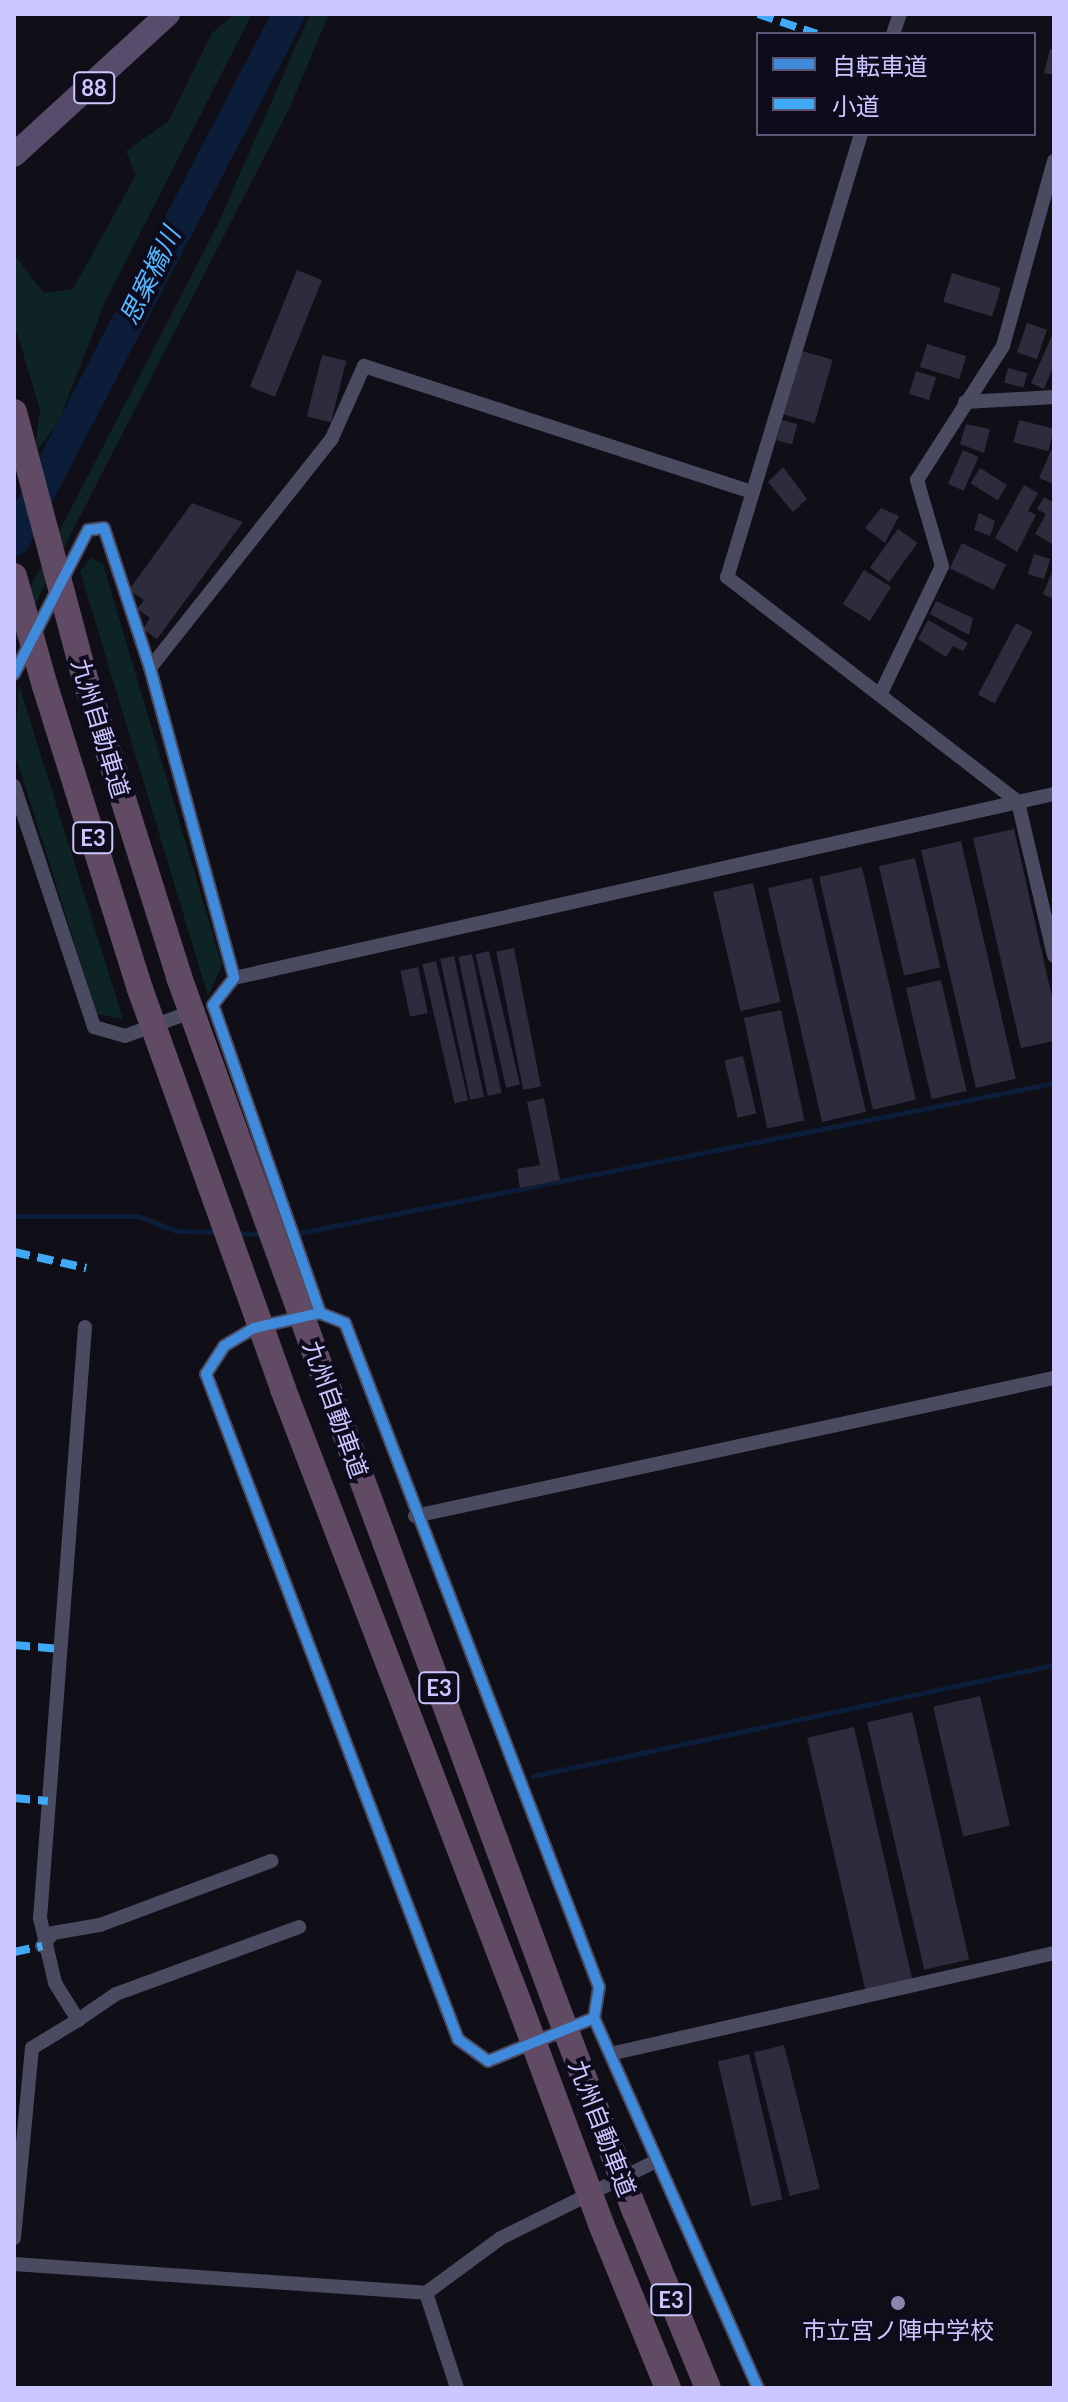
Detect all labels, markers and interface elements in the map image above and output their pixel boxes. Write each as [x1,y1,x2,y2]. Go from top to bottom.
legend [756,32,1036,136]
text: 自転車道 [832,51,928,80]
road number: 88 [72,70,116,106]
text: 小道 [832,91,880,120]
water label: 思案橋川 [113,222,187,330]
street label: 九州自動車道 [66,655,136,801]
road number: E3 [71,820,115,856]
street label: 九州自動車道 [298,1336,374,1482]
road number: E3 [417,1670,461,1706]
street label: 九州自動車道 [564,2056,642,2200]
road number: E3 [649,2282,693,2318]
marker: 市立宮ノ陣中学校 [889,2294,907,2312]
place label: 市立宮ノ陣中学校 [802,2316,994,2344]

